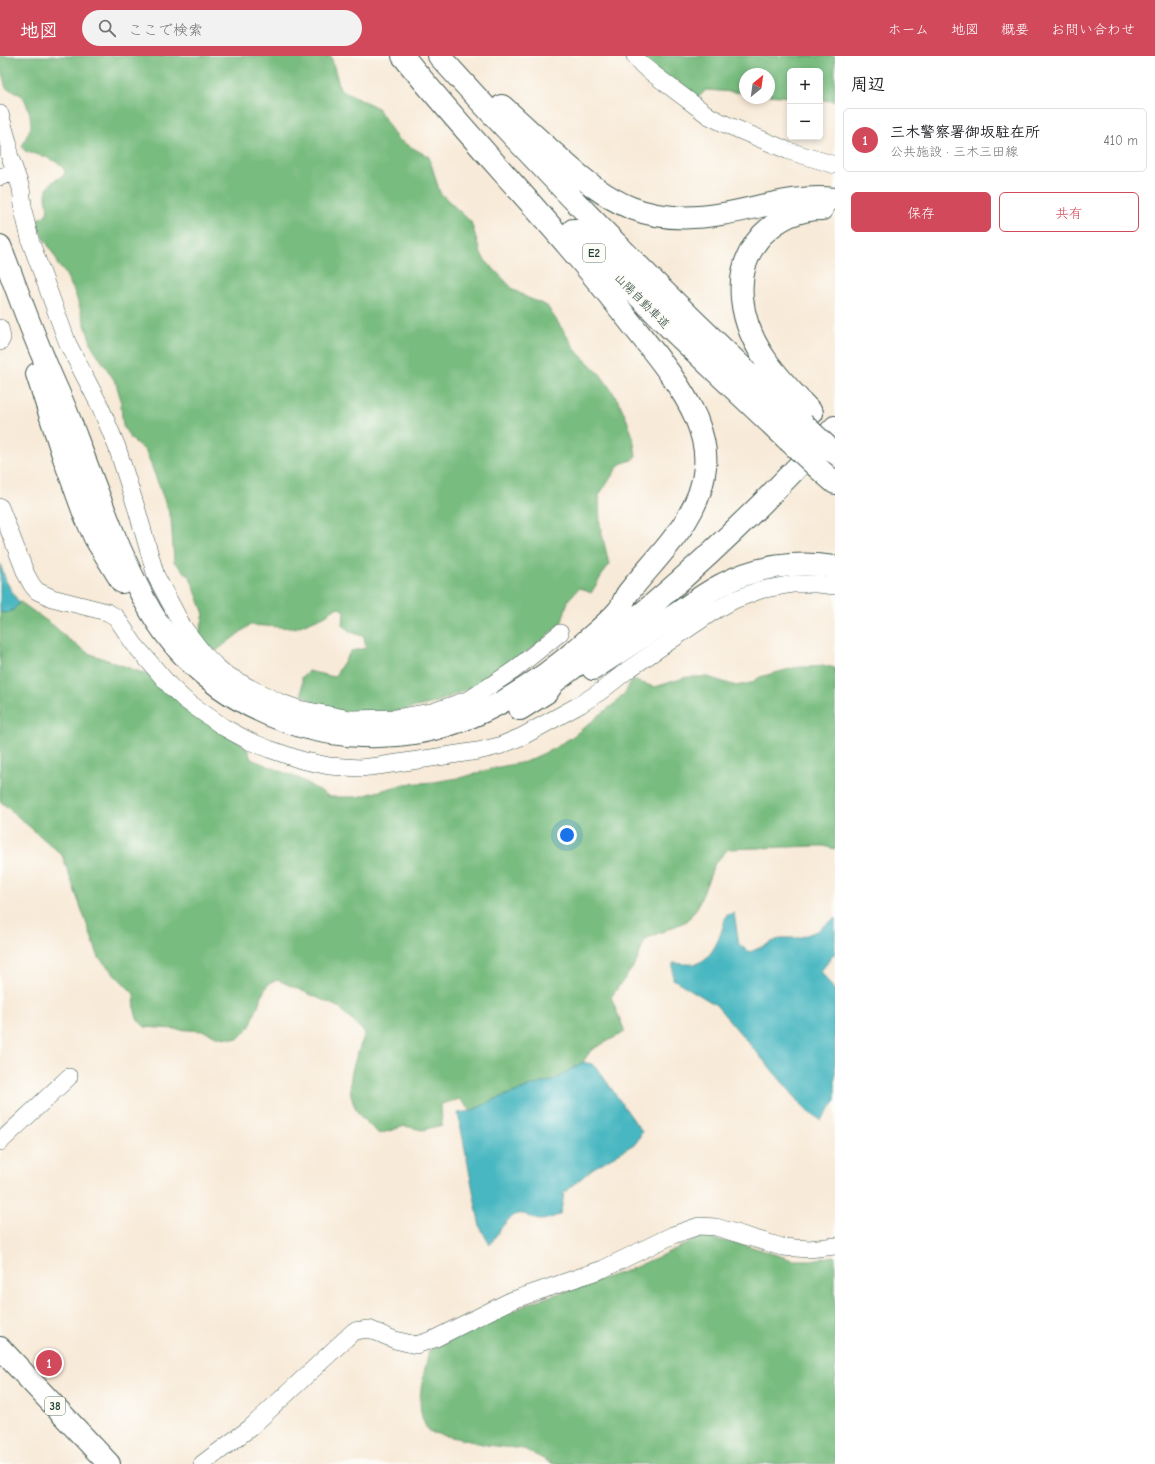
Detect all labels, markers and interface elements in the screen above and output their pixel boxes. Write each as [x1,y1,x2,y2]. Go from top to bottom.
search box [82,10,362,46]
icon: search [96,17,118,39]
text: 地図 [20,20,58,42]
text: ここで検索 [128,21,203,39]
text: ホーム [888,21,929,38]
text: 地図 [951,21,979,38]
text: 概要 [1001,21,1029,38]
text: お問い合わせ [1051,21,1135,38]
north arrow [739,68,775,104]
map controls [787,68,823,140]
button: + [787,68,823,104]
text: 周辺 [851,75,885,94]
button: − [787,104,823,140]
text: 三木警察署御坂駐在所 [890,123,1040,141]
text: 1 [862,133,868,148]
text: 410 m [1104,133,1138,148]
text: 公共施設 · 三木三田線 [890,144,1018,159]
button: 保存 [851,192,991,232]
button: 共有 [999,192,1139,232]
road number: E2 [583,244,605,262]
street label: 山陽自動車道 [612,271,672,331]
your location [557,825,577,845]
pin: 1 [36,1348,62,1378]
road number: 38 [45,1397,65,1415]

